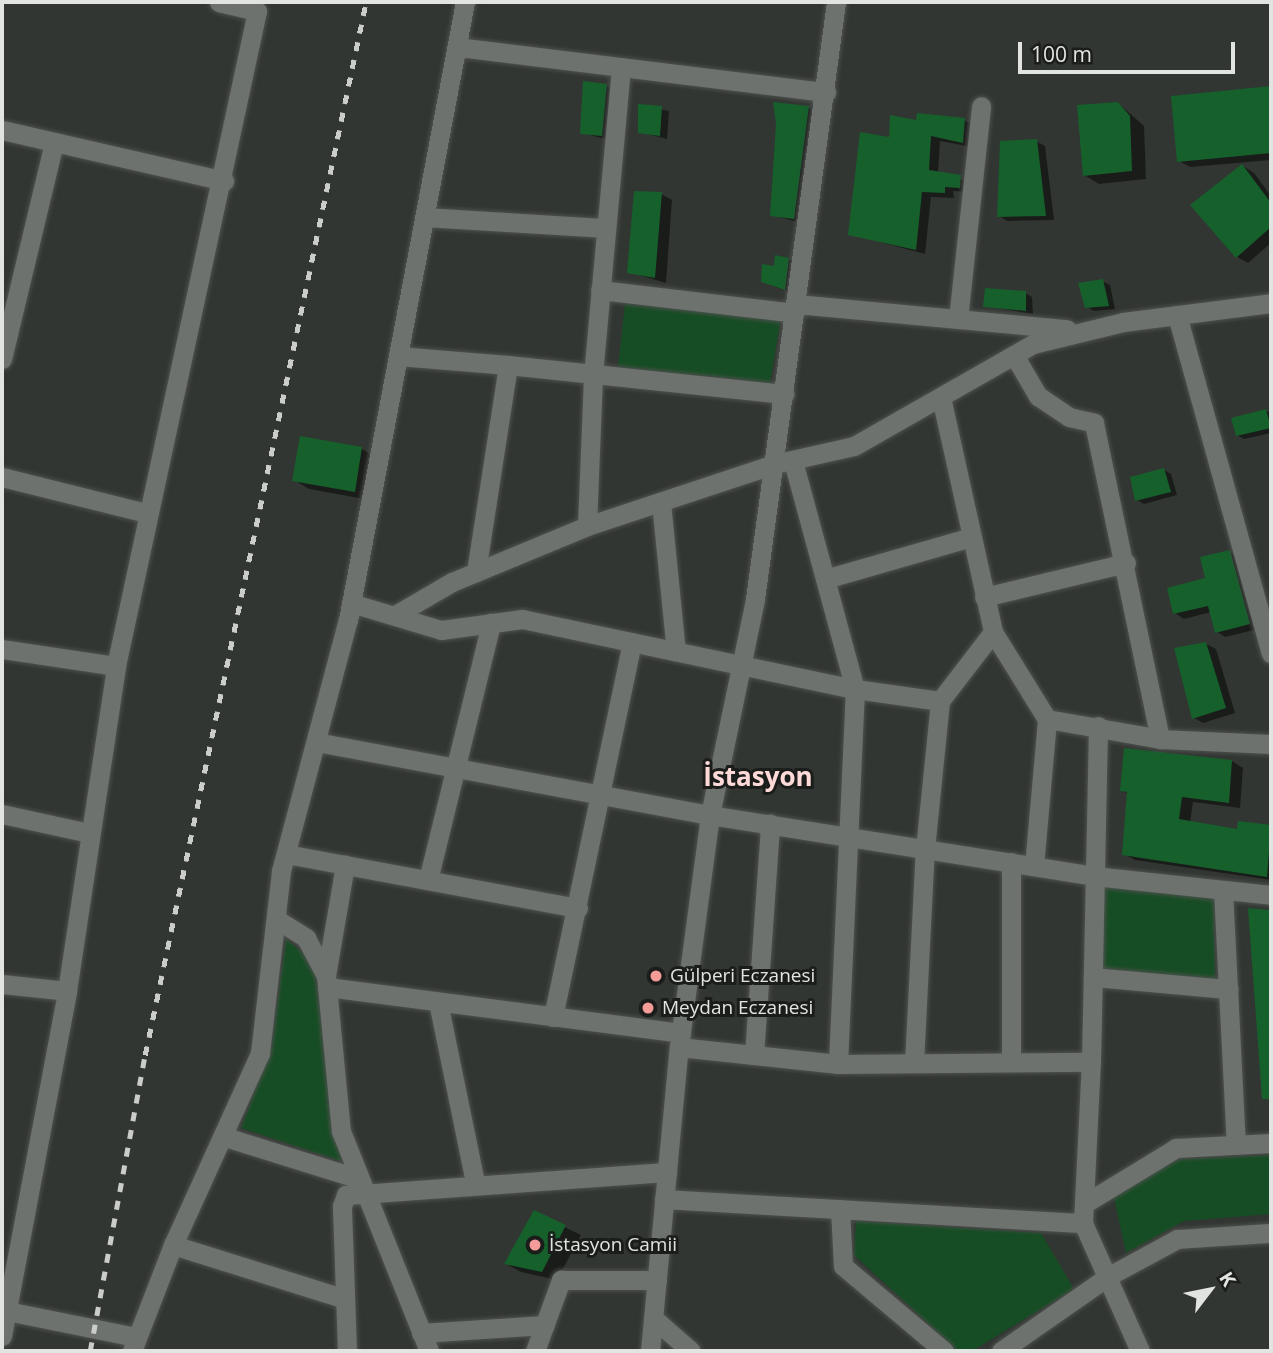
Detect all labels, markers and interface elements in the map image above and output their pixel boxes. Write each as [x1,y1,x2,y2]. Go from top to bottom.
scale bar [1021,28,1238,72]
text: 100 m [1031,40,1092,68]
district label: İstasyon [703,761,813,793]
place label: Gülperi Eczanesi [670,965,815,987]
marker: Gülperi Eczanesi [648,968,664,984]
place label: Meydan Eczanesi [662,997,813,1019]
marker: Meydan Eczanesi [640,1000,656,1016]
place label: İstasyon Camii [549,1234,677,1256]
marker: İstasyon Camii [527,1237,543,1253]
north arrow [1175,1255,1245,1325]
text: K [1213,1267,1242,1291]

